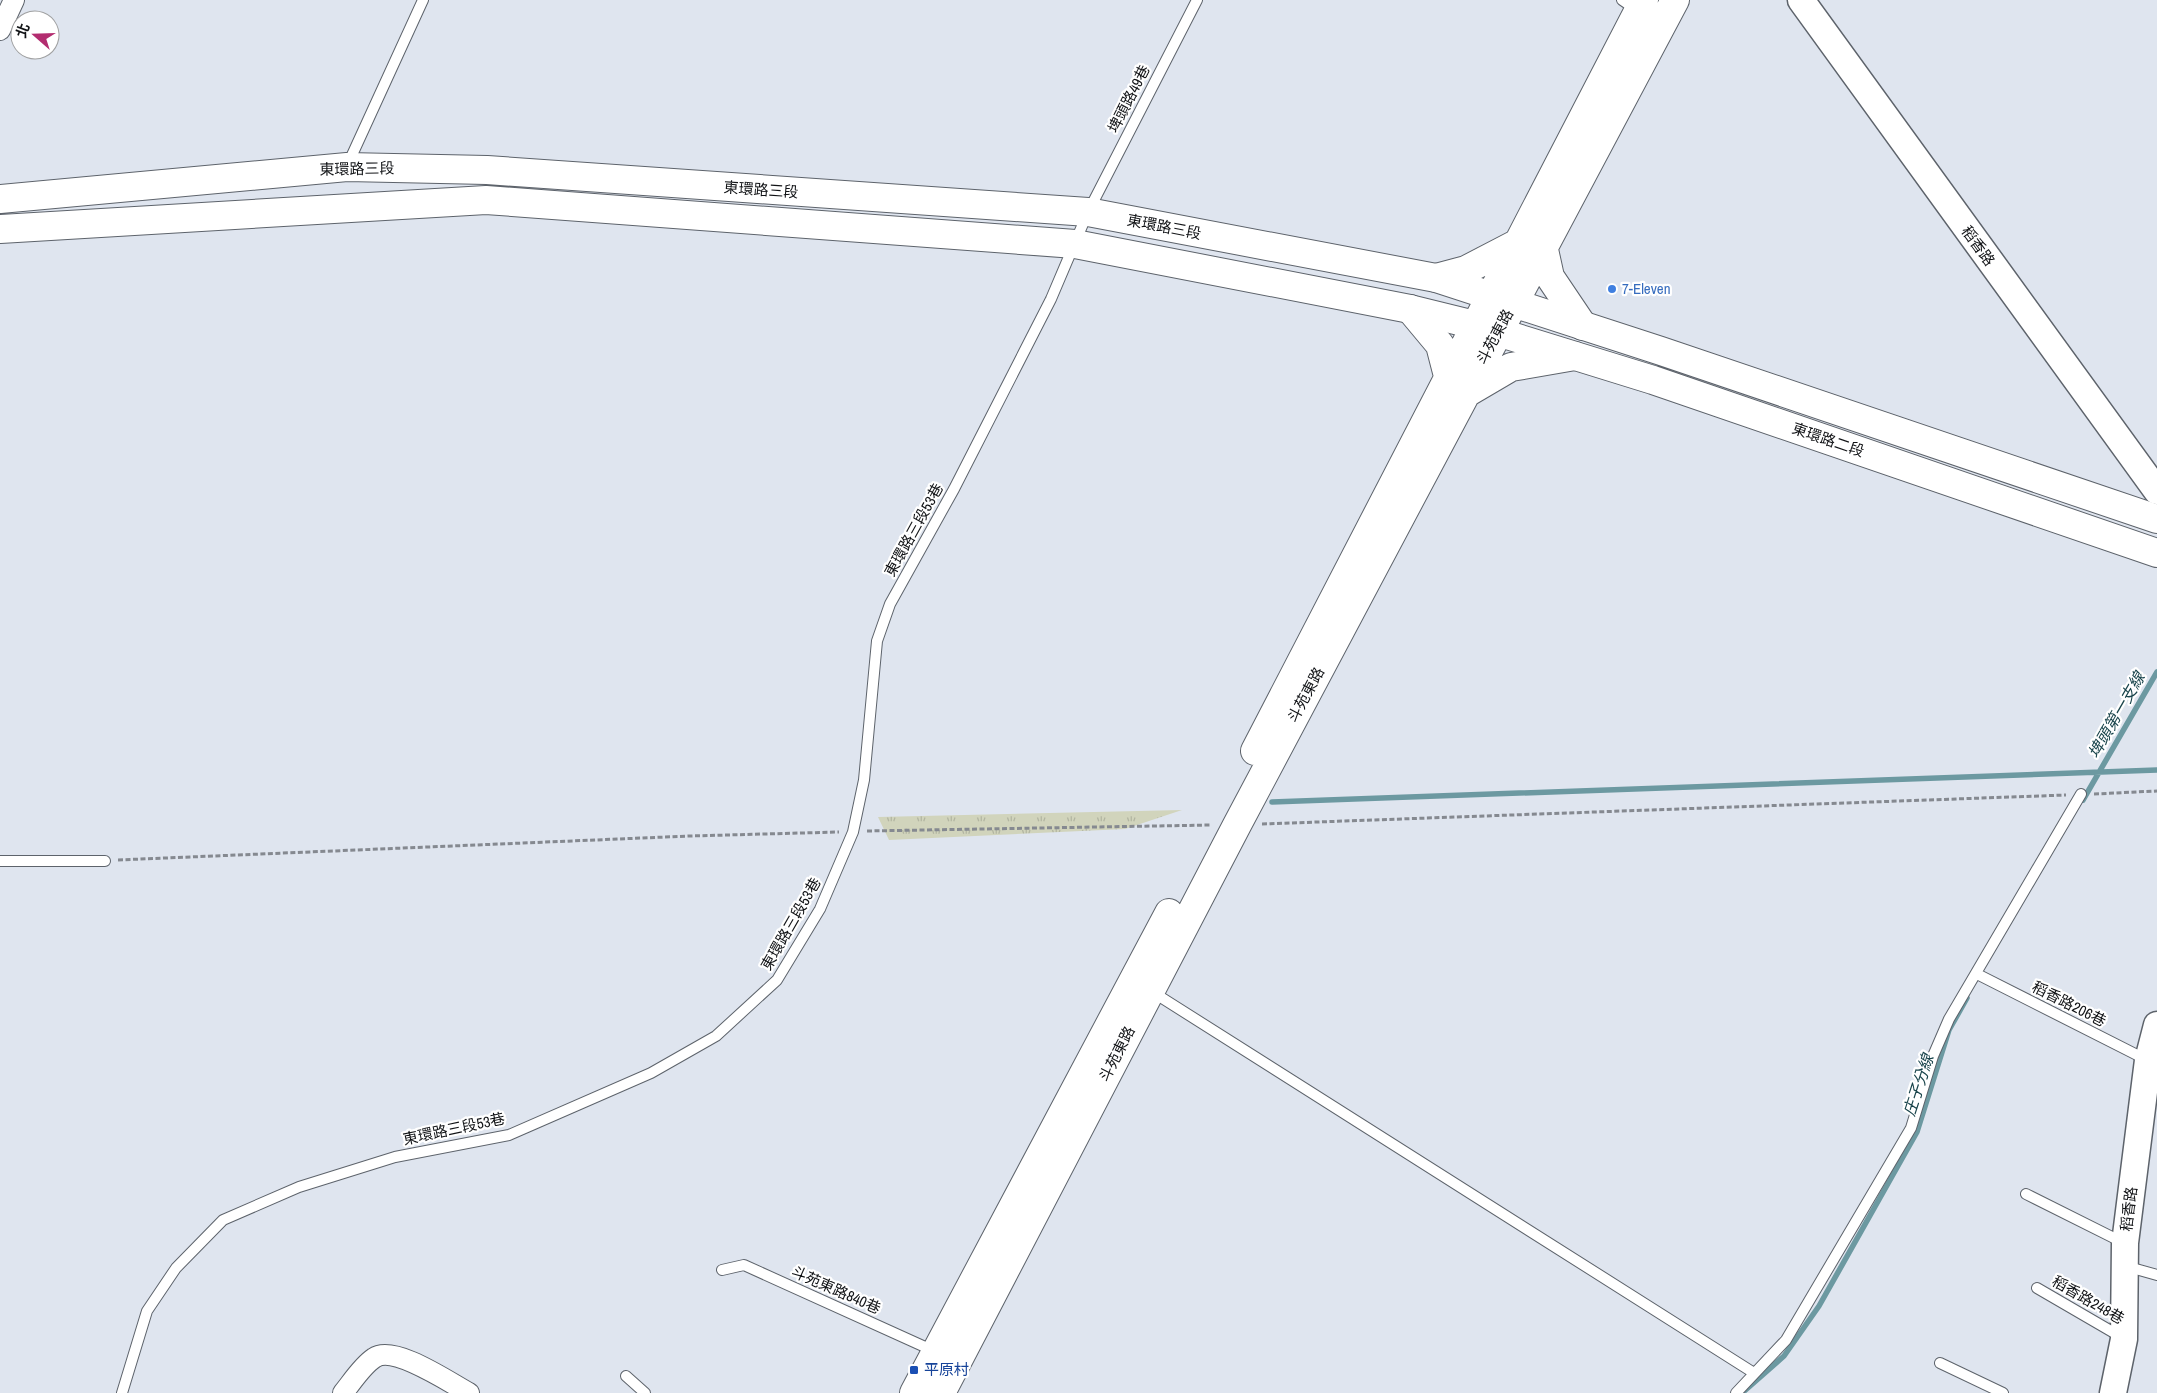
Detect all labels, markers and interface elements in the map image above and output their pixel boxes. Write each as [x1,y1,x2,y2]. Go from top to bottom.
north arrow [10,10,60,60]
text: 北 [12,21,34,40]
street label: 埤頭路49巷 [1102,61,1155,136]
street label: 東環路三段 [319,157,395,180]
street label: 東環路三段 [723,176,799,203]
street label: 東環路三段 [1125,209,1203,244]
street label: 稻香路 [1957,221,2000,270]
place label: 7-Eleven [1622,278,1671,299]
marker: 7-Eleven [1606,283,1618,295]
street label: 斗苑東路 [1471,305,1518,368]
street label: 東環路二段 [1789,417,1867,462]
street label: 東環路三段53巷 [879,479,948,580]
street label: 斗苑東路 [1282,663,1329,726]
water label: 埤頭第一支線 [2082,666,2151,762]
street label: 東環路三段53巷 [756,874,826,974]
street label: 稻香路206巷 [2029,976,2110,1031]
street label: 斗苑東路 [1094,1022,1140,1085]
water label: 庄子分線 [1898,1049,1939,1119]
street label: 東環路三段53巷 [401,1107,507,1150]
street label: 稻香路 [2115,1185,2142,1233]
street label: 斗苑東路840巷 [788,1261,884,1319]
street label: 稻香路248巷 [2048,1270,2128,1329]
place label: 平原村 [924,1359,969,1380]
marker: 平原村 [908,1364,920,1376]

